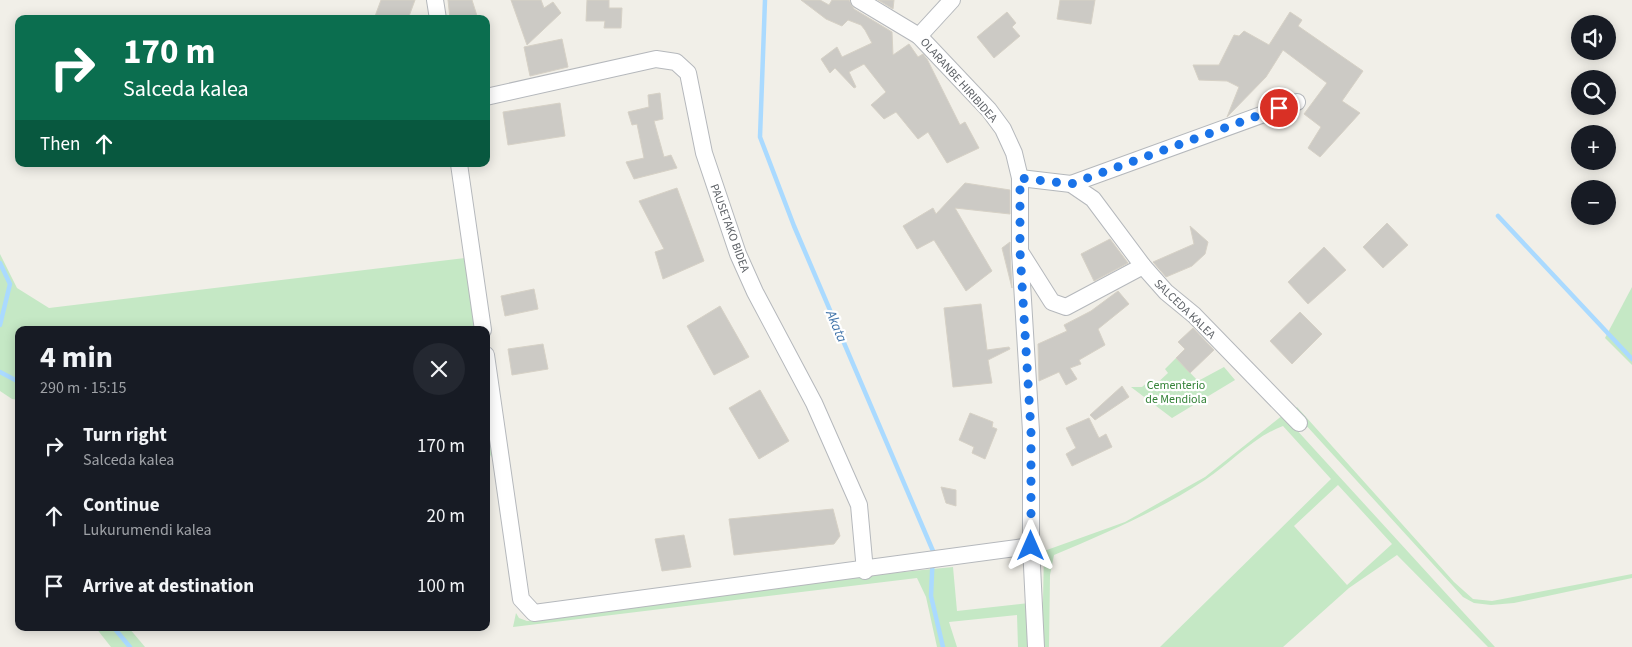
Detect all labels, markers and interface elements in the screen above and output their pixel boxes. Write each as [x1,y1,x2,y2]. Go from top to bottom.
map controls [1571,15,1616,225]
button: sound [1571,15,1616,60]
text: 170 m [123,27,215,77]
street label: OLARANBE HIRIBIDEA [916,34,1002,127]
icon: right [40,35,105,100]
button: search [1571,70,1616,115]
text: Salceda kalea [123,73,249,105]
pin [1258,87,1300,129]
icon: arrive [1265,94,1293,122]
button: + [1571,125,1616,170]
icon: ahead [90,130,118,158]
text: Then [40,131,80,158]
button: − [1571,180,1616,225]
street label: PAUSETAKO BIDEA [706,182,754,275]
street label: SALCEDA KALEA [1150,276,1220,344]
water label: Akata [820,306,852,346]
text: 4 min [40,336,113,379]
button: close [413,343,465,395]
text: 290 m · 15:15 [40,377,127,399]
park label: Cementerio de Mendiola [1145,377,1207,408]
text: Turn right [83,422,167,449]
icon: right [40,432,68,460]
text: 170 m [417,433,465,460]
text: Salceda kalea [83,449,174,471]
text: Continue [83,492,160,519]
icon: ahead [40,502,68,530]
text: 20 m [427,503,465,530]
text: Lukurumendi kalea [83,519,212,541]
position arrow [1004,519,1056,571]
icon: arrive [40,572,68,600]
text: Arrive at destination [83,573,254,600]
text: 100 m [417,573,465,600]

